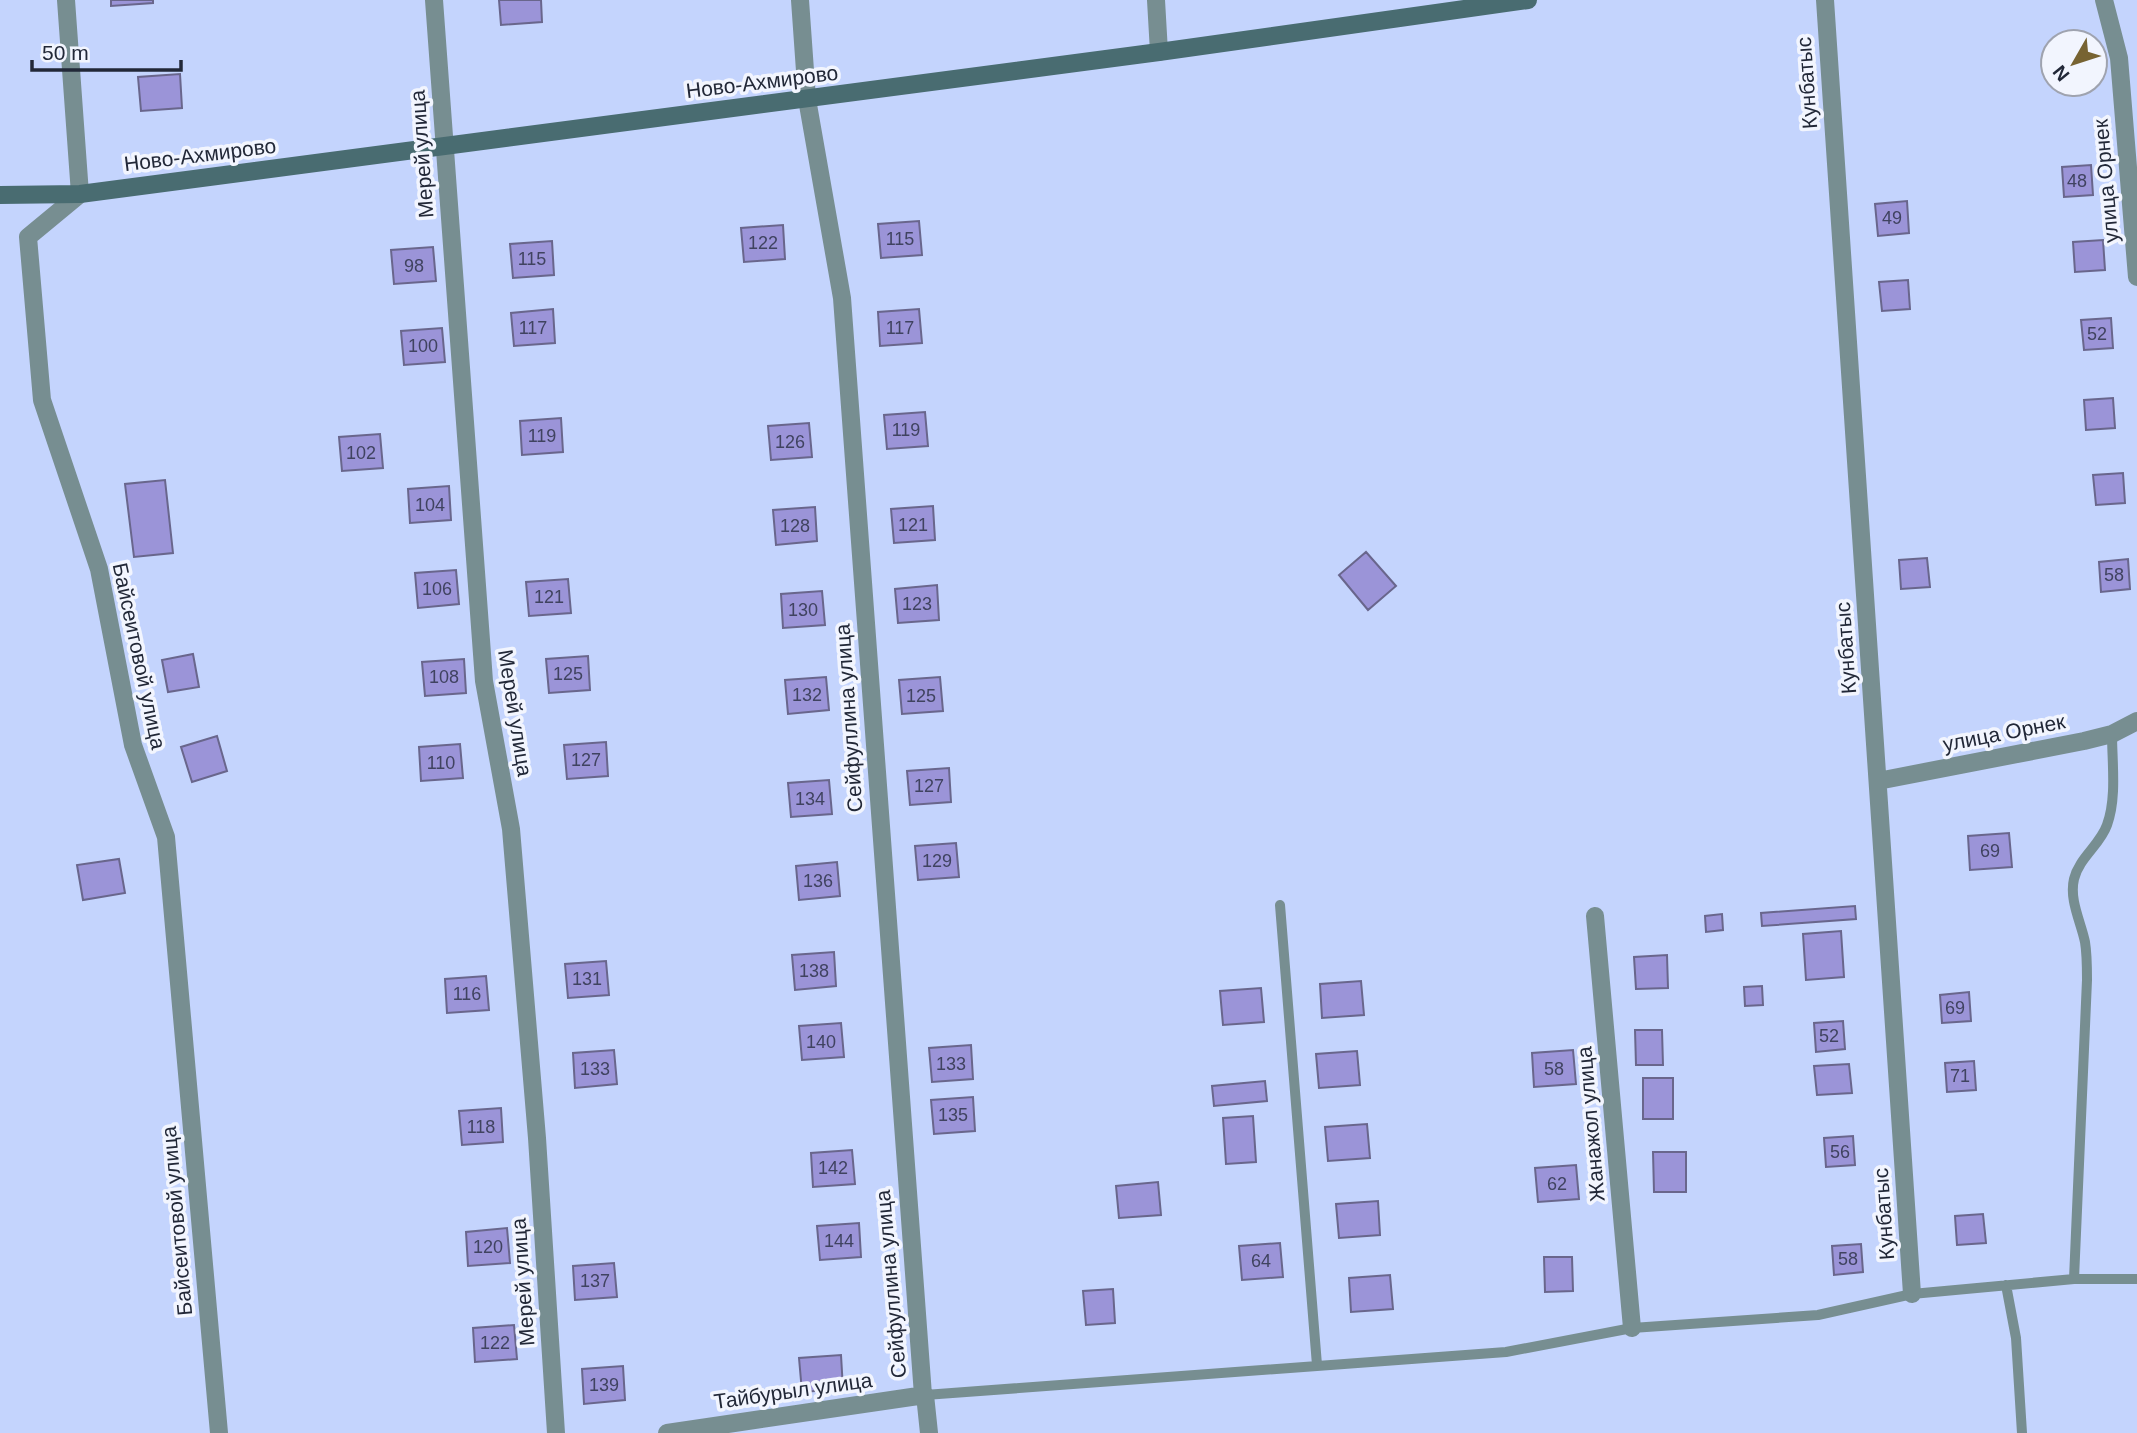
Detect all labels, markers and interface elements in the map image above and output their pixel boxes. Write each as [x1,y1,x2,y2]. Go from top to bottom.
scale bar [32,28,180,72]
north arrow [2039,28,2109,98]
street label: Кунбатыс [1792,36,1821,130]
text: 50 m [42,41,89,64]
street label: Ново-Ахмирово [685,61,839,102]
text: N [2049,61,2074,85]
street label: Мерей улица [406,89,437,219]
street label: улица Орнек [2089,117,2122,244]
street label: Ново-Ахмирово [123,134,277,175]
house number: 48 [2067,171,2087,191]
house number: 49 [1882,208,1902,228]
house number: 115 [886,229,914,249]
house number: 122 [748,233,778,253]
house number: 115 [518,249,546,269]
house number: 98 [404,256,424,276]
house number: 117 [519,318,547,338]
house number: 117 [886,318,914,338]
house number: 52 [2087,324,2107,344]
house number: 100 [408,336,438,356]
house number: 119 [892,420,920,440]
house number: 119 [528,426,556,446]
house number: 126 [775,432,805,452]
house number: 102 [346,443,376,463]
house number: 104 [415,495,445,515]
house number: 121 [898,515,928,535]
house number: 128 [780,516,810,536]
street label: Байсеитовой улица [108,561,171,752]
house number: 58 [2104,565,2124,585]
house number: 106 [422,579,452,599]
house number: 121 [534,587,564,607]
house number: 123 [902,594,932,614]
house number: 130 [788,600,818,620]
street label: Кунбатыс [1831,601,1860,695]
street label: Сейфуллина улица [830,623,867,813]
street label: Мерей улица [494,648,537,778]
house number: 125 [553,664,583,684]
house number: 108 [429,667,459,687]
house number: 132 [792,685,822,705]
house number: 125 [906,686,936,706]
street label: улица Орнек [1941,709,2068,756]
house number: 127 [571,750,601,770]
house number: 110 [427,753,455,773]
house number: 127 [914,776,944,796]
house number: 134 [795,789,825,809]
house number: 69 [1980,841,2000,861]
house number: 129 [922,851,952,871]
house number: 136 [803,871,833,891]
house number: 138 [799,961,829,981]
house number: 131 [572,969,602,989]
house number: 116 [453,984,481,1004]
house number: 69 [1945,998,1965,1018]
house number: 52 [1819,1026,1839,1046]
house number: 140 [806,1032,836,1052]
street label: Жанажол улица [1572,1045,1609,1203]
house number: 133 [936,1054,966,1074]
house number: 133 [580,1059,610,1079]
house number: 58 [1544,1059,1564,1079]
house number: 71 [1950,1066,1970,1086]
house number: 135 [938,1105,968,1125]
house number: 118 [467,1117,495,1137]
street label: Байсеитовой улица [157,1125,196,1317]
house number: 56 [1830,1142,1850,1162]
house number: 142 [818,1158,848,1178]
street label: Кунбатыс [1869,1167,1898,1261]
house number: 62 [1547,1174,1567,1194]
street label: Сейфуллина улица [871,1189,910,1379]
street label: Мерей улица [507,1217,538,1347]
house number: 144 [824,1231,854,1251]
house number: 120 [473,1237,503,1257]
house number: 58 [1838,1249,1858,1269]
house number: 64 [1251,1251,1271,1271]
house number: 137 [580,1271,610,1291]
house number: 122 [480,1333,510,1353]
street label: Тайбурыл улица [712,1368,874,1413]
house number: 139 [589,1375,619,1395]

